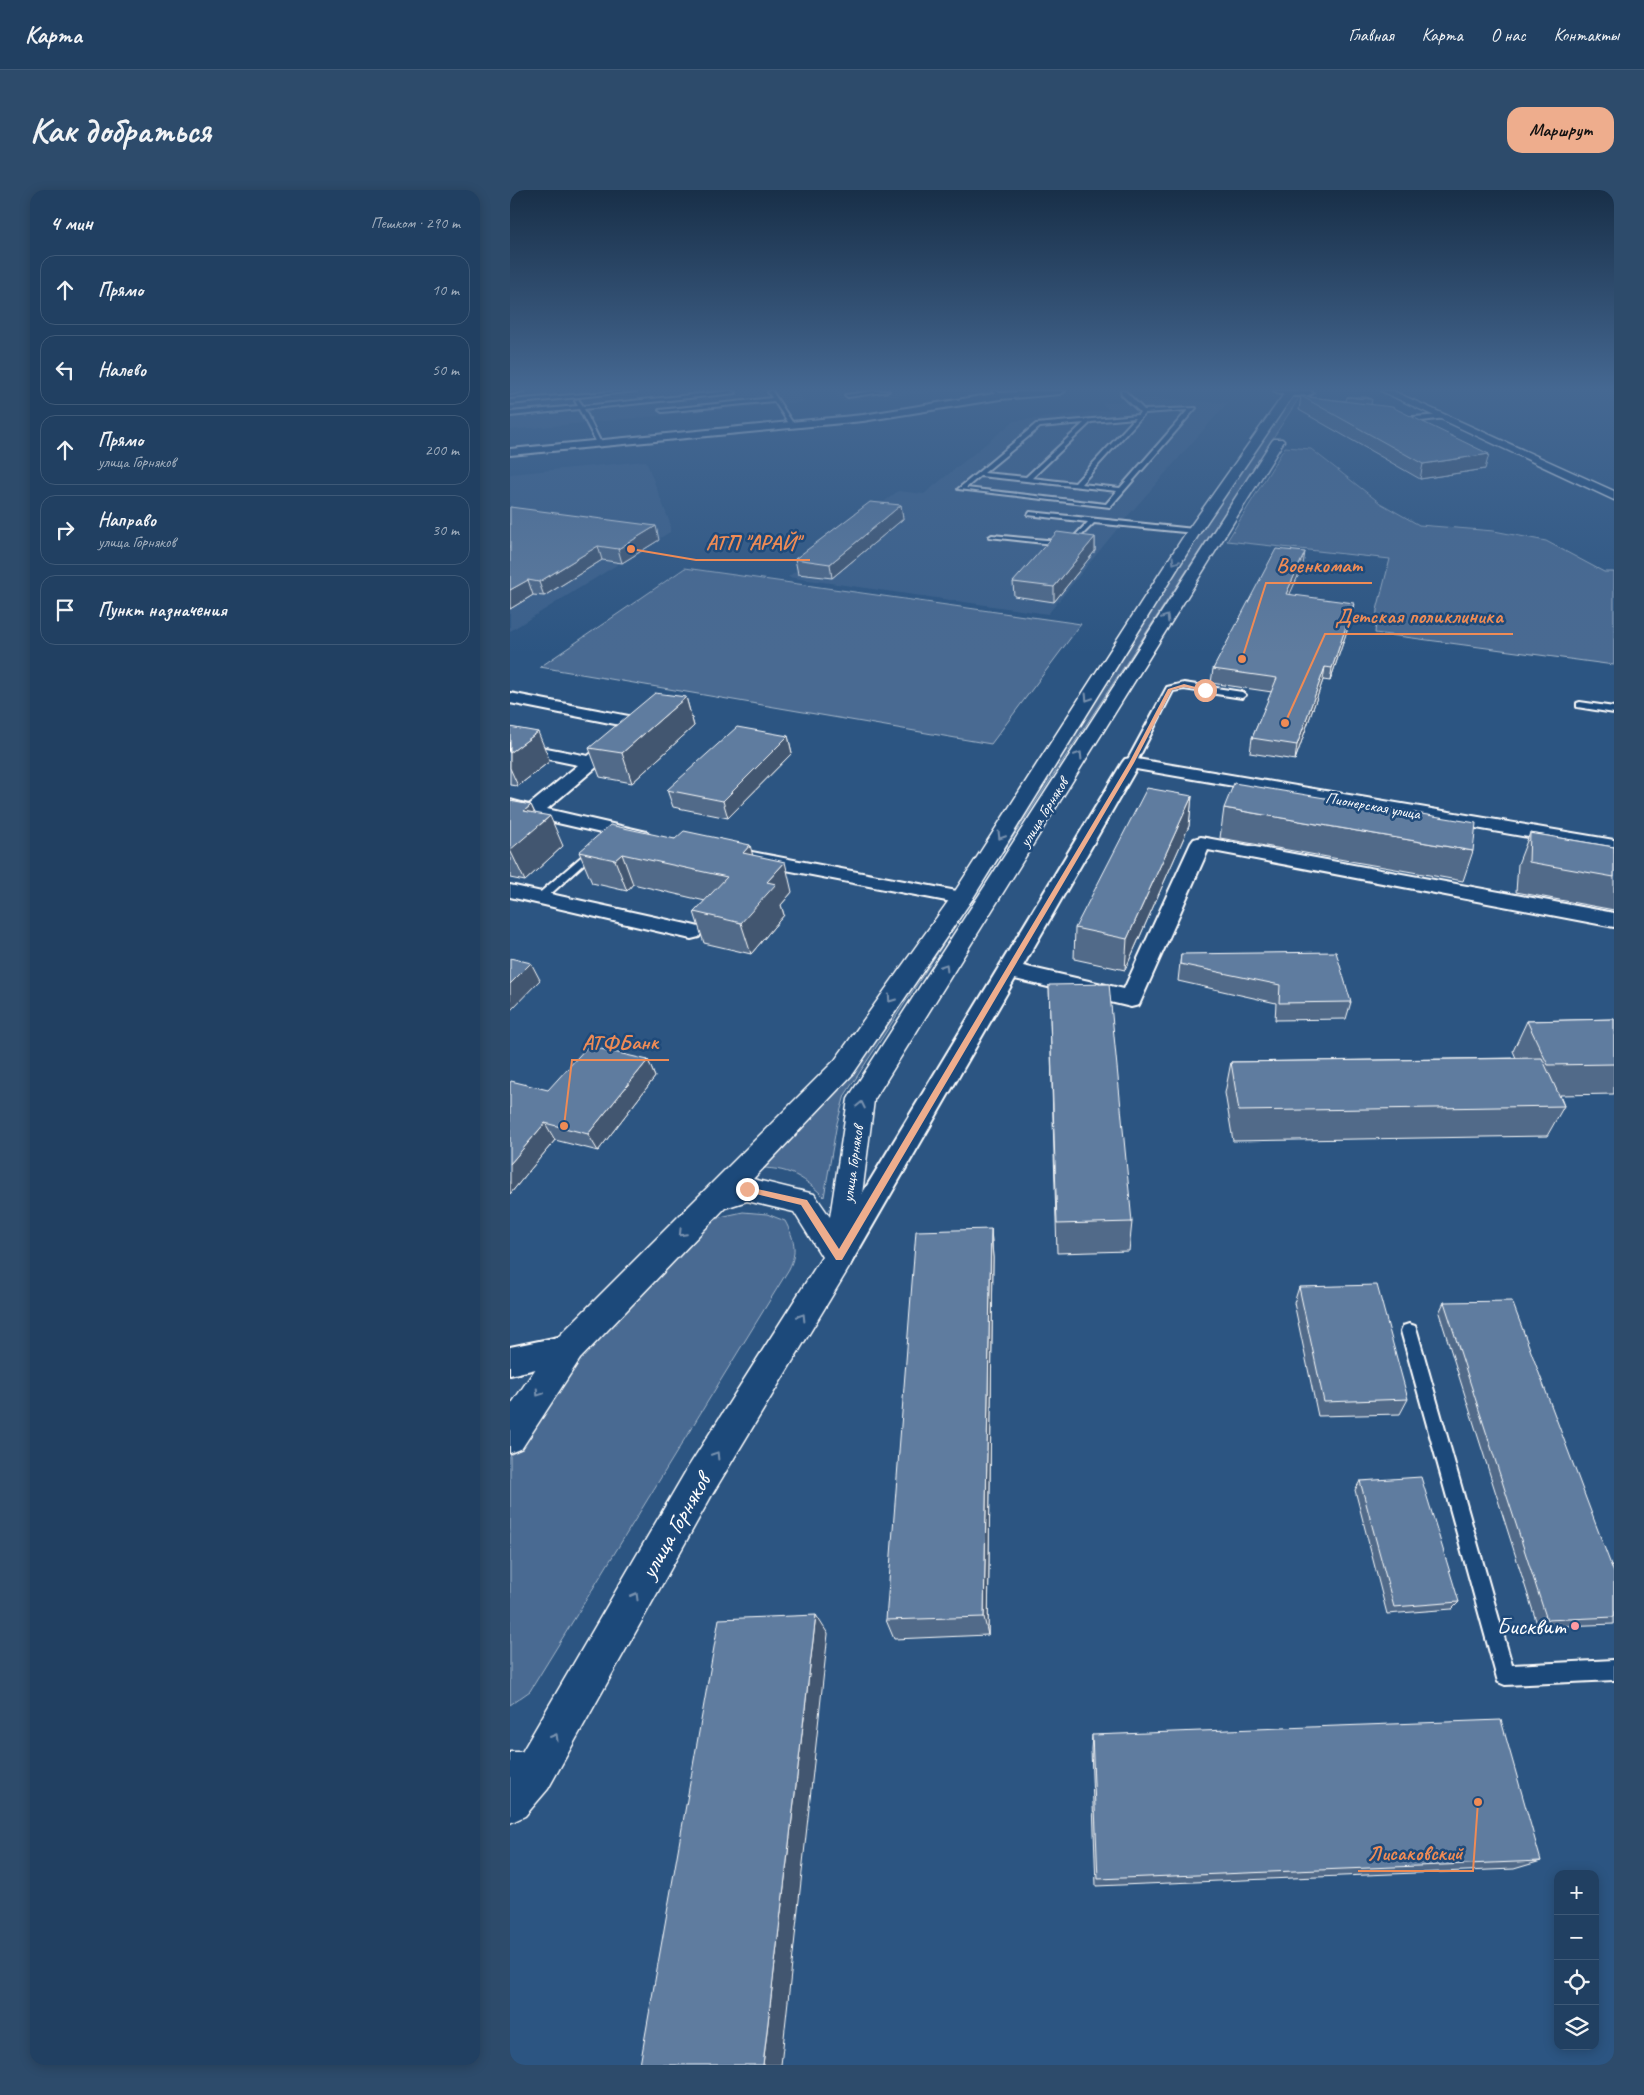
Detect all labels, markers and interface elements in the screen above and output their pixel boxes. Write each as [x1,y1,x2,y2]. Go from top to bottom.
text: Карта [25,20,82,50]
text: Главная [1349,24,1394,46]
text: Карта [1422,24,1463,46]
text: О нас [1491,24,1526,46]
text: Контакты [1554,24,1619,46]
button: Маршрут [1507,107,1614,153]
text: Как добраться [30,108,211,153]
text: 4 мин [50,210,93,236]
text: Пешком · 290 m [371,213,460,233]
icon: ahead [51,276,79,304]
text: Прямо [98,278,143,302]
text: 10 m [432,280,459,300]
icon: left [51,356,79,384]
text: Налево [98,358,146,382]
text: 50 m [432,360,459,380]
text: Прямо [98,428,143,452]
icon: ahead [51,436,79,464]
text: 200 m [425,440,459,460]
text: улица Горняков [98,452,175,472]
text: Направо [98,508,156,532]
icon: right [51,516,79,544]
text: 30 m [432,520,459,540]
callout: АТП "АРАЙ" [696,524,810,560]
text: АТП "АРАЙ" [706,529,805,555]
text: улица Горняков [98,532,175,552]
callout: Военкомат [1266,547,1372,583]
text: Военкомат [1276,552,1363,578]
one-way arrow [1172,555,1181,565]
icon: arrive [51,596,79,624]
text: Пункт назначения [98,598,227,622]
callout: Детская поликлиника [1325,598,1513,634]
text: Детская поликлиника [1335,603,1505,629]
one-way arrow [1159,614,1169,623]
route start [1194,679,1217,702]
one-way arrow [1085,693,1095,702]
one-way arrow [1072,752,1082,761]
street label: улица Горняков [1014,772,1074,851]
street label: Пионерская улица [1324,788,1423,824]
one-way arrow [998,831,1008,840]
one-way arrow [939,963,948,972]
one-way arrow [888,994,897,1003]
callout: АТФБанк [572,1024,669,1060]
text: АТФБанк [582,1029,660,1055]
one-way arrow [855,1100,866,1109]
street label: улица Горняков [838,1121,869,1205]
route end [736,1178,759,1201]
one-way arrow [679,1228,688,1237]
one-way arrow [796,1313,805,1322]
one-way arrow [536,1387,545,1397]
one-way arrow [710,1451,719,1460]
street label: улица Горняков [632,1464,719,1585]
one-way arrow [628,1592,638,1601]
place label: Бисквит [1496,1611,1567,1641]
marker: Бисквит [1569,1620,1581,1632]
one-way arrow [548,1733,558,1742]
callout: Лисаковский [1358,1835,1473,1871]
text: Лисаковский [1367,1840,1465,1866]
map controls [1554,1870,1599,2050]
button: + [1554,1870,1599,1915]
button: − [1554,1915,1599,1960]
button: locate [1554,1960,1599,2005]
button: layers [1554,2005,1599,2050]

